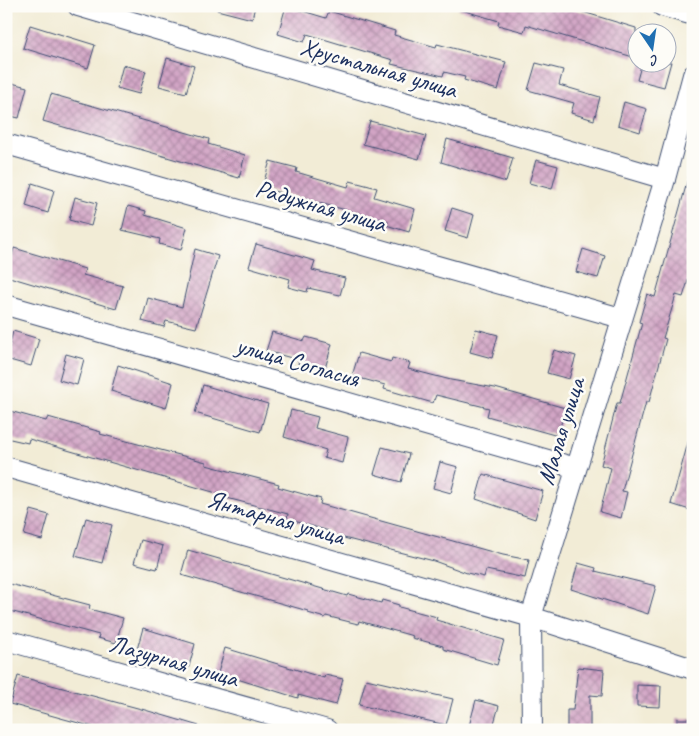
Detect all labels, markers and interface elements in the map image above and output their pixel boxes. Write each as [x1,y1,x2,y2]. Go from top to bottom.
north arrow [626,22,676,72]
street label: Хрустальная улица [297,30,463,106]
text: С [647,51,660,70]
street label: Радужная улица [252,172,392,240]
street label: улица Согласия [231,329,364,395]
street label: Малая улица [530,371,593,489]
street label: Янтарная улица [203,483,351,554]
street label: Лазурная улица [105,627,244,696]

